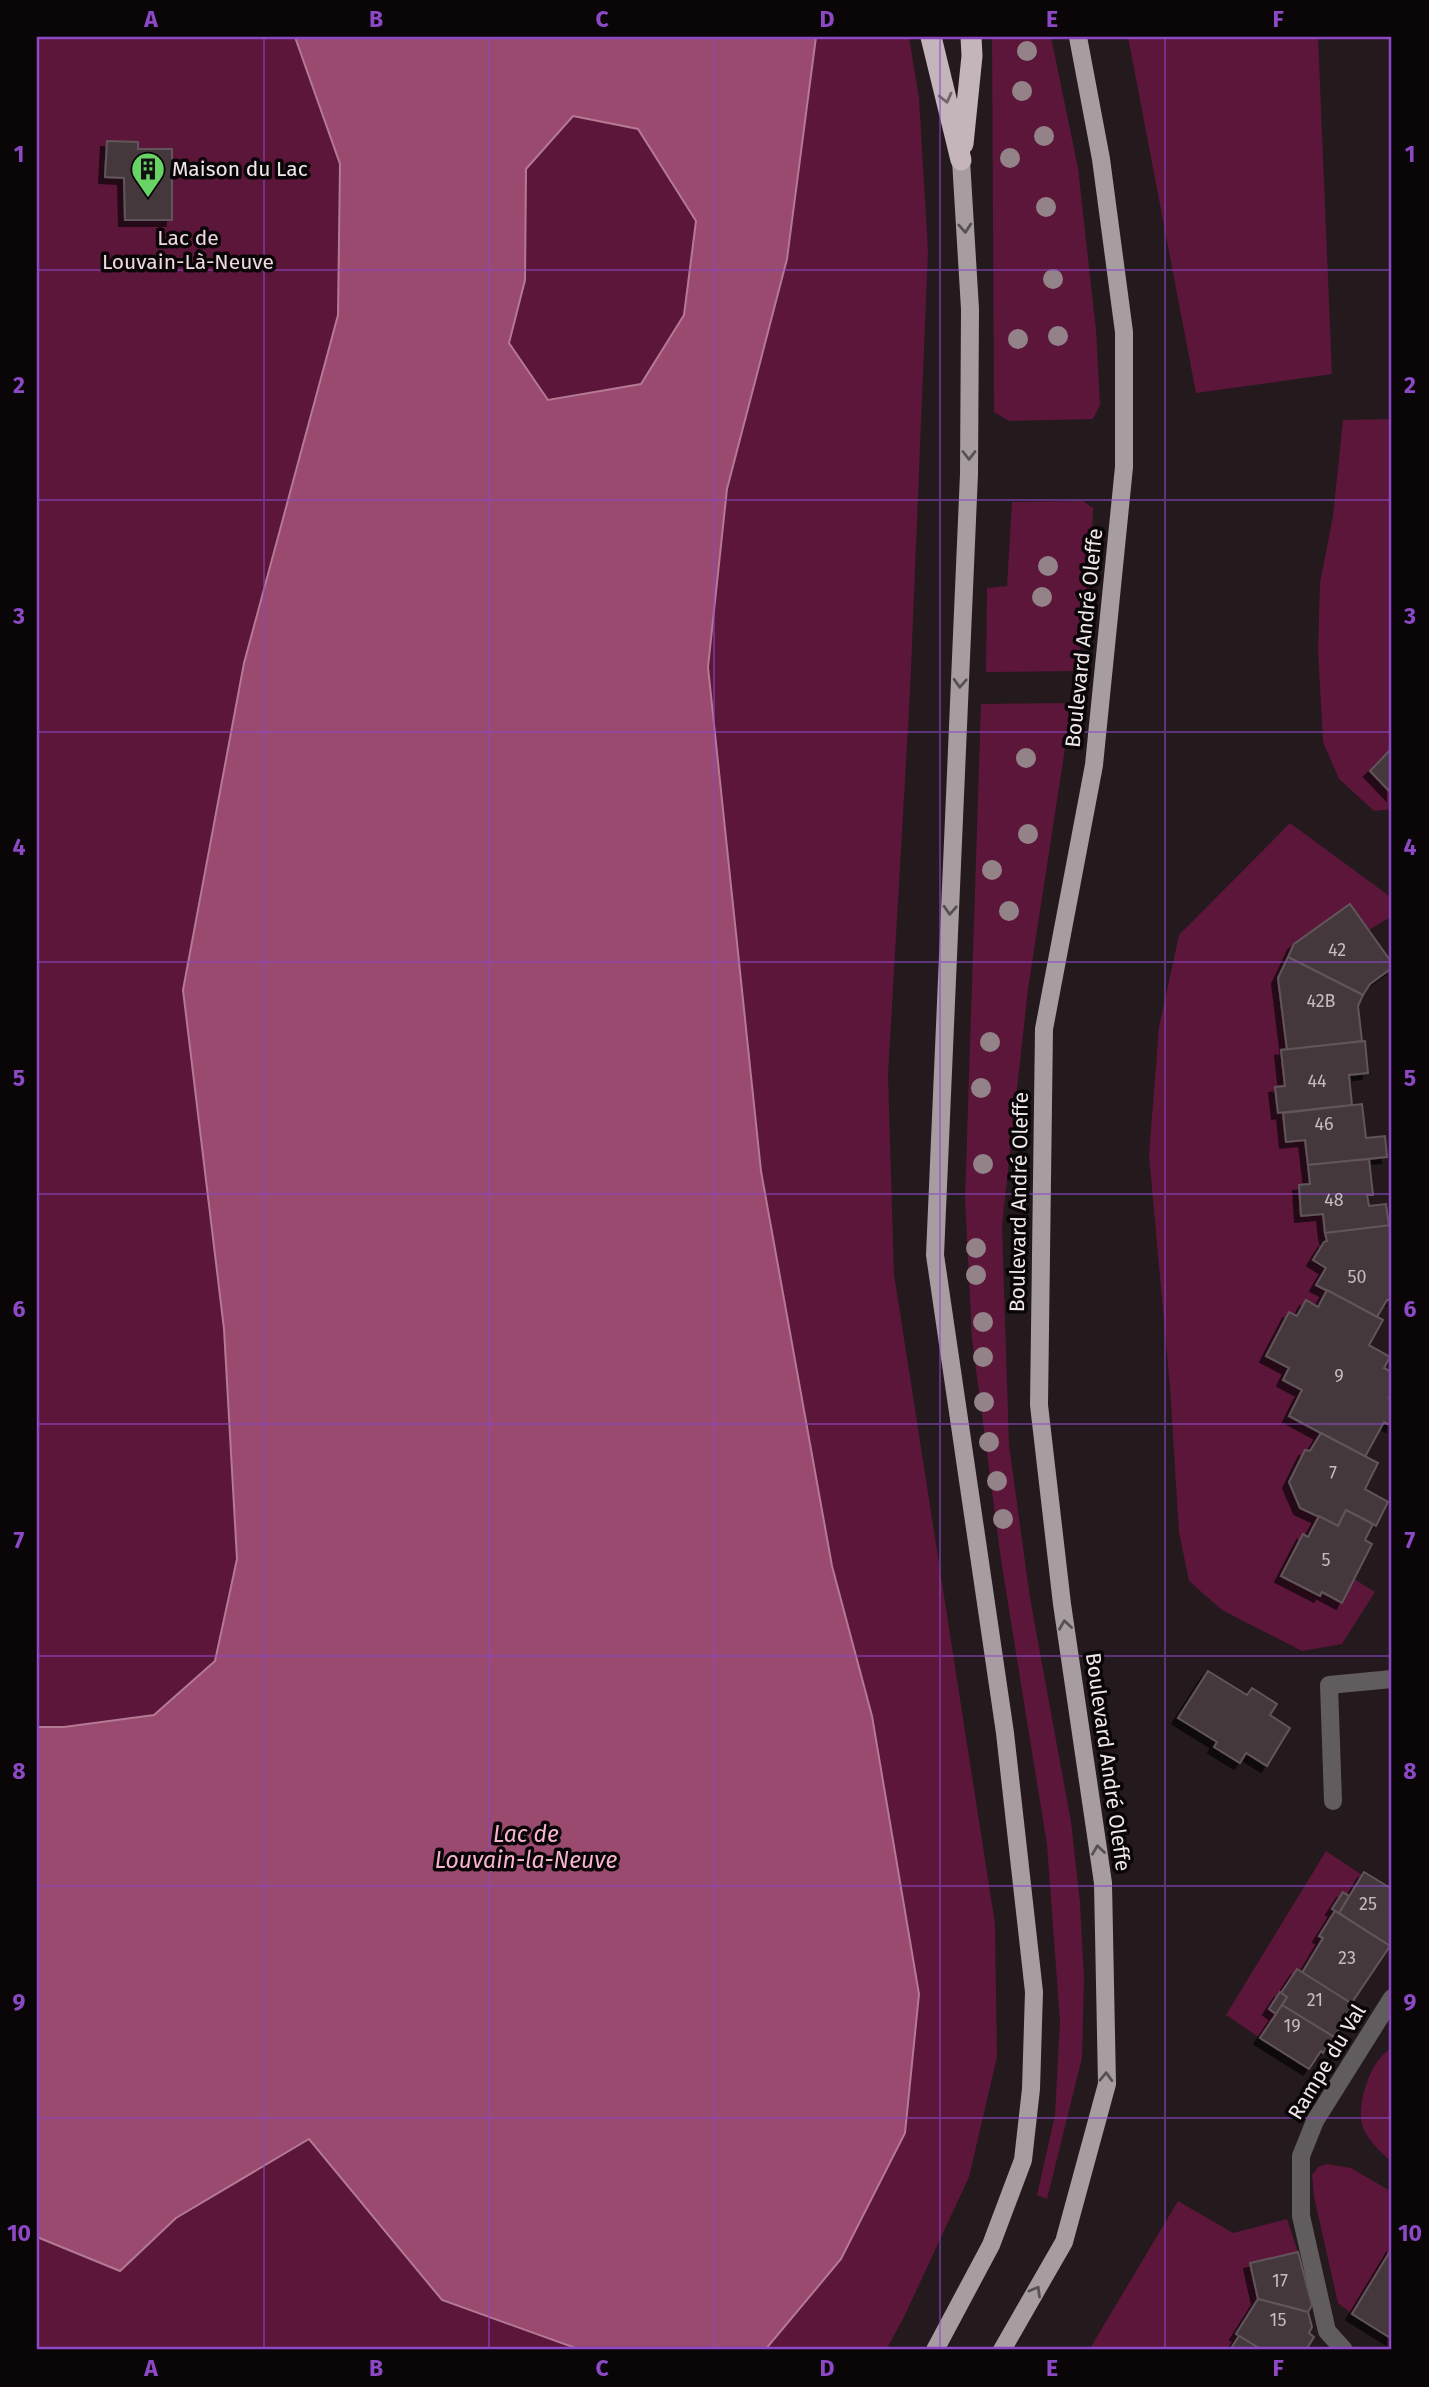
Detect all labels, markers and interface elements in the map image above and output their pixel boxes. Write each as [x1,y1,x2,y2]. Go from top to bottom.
text: A [143,5,158,33]
text: B [369,5,383,33]
text: C [595,5,609,33]
text: D [820,5,835,33]
text: E [1046,5,1058,33]
text: F [1272,5,1284,33]
one-way arrow [938,92,952,104]
text: 1 [14,140,24,168]
text: 1 [1405,140,1415,168]
building icon: Maison du Lac [129,150,167,199]
place label: Maison du Lac [172,156,308,182]
one-way arrow [958,223,973,234]
park label: Lac de Louvain-Là-Neuve [102,225,274,275]
text: 2 [13,371,25,399]
text: 2 [1404,371,1416,399]
one-way arrow [962,450,977,461]
street label: Boulevard André Oleffe [1060,527,1108,749]
text: 3 [12,602,25,630]
text: 3 [1403,602,1416,630]
one-way arrow [953,677,968,688]
text: 4 [13,833,26,861]
text: 4 [1404,833,1417,861]
one-way arrow [943,905,958,916]
house number: 42 [1328,939,1346,961]
house number: 42B [1306,990,1336,1012]
text: 5 [13,1064,25,1092]
text: 5 [1404,1064,1416,1092]
house number: 44 [1307,1070,1327,1092]
street label: Boulevard André Oleffe [1004,1092,1034,1312]
house number: 46 [1314,1113,1334,1135]
house number: 48 [1324,1189,1344,1211]
house number: 50 [1347,1266,1367,1288]
text: 6 [13,1295,26,1323]
text: 6 [1404,1295,1417,1323]
house number: 9 [1334,1365,1344,1387]
house number: 7 [1329,1462,1337,1484]
text: 7 [14,1526,25,1554]
text: 7 [1405,1526,1416,1554]
house number: 5 [1321,1549,1331,1571]
one-way arrow [1058,1619,1073,1630]
street label: Boulevard André Oleffe [1080,1651,1136,1873]
text: 8 [12,1757,26,1785]
text: 8 [1403,1757,1417,1785]
water label: Lac de Louvain-la-Neuve [435,1820,617,1874]
one-way arrow [1091,1844,1106,1856]
house number: 25 [1359,1893,1377,1915]
house number: 23 [1338,1947,1356,1969]
text: 9 [13,1988,26,2016]
text: 9 [1404,1988,1417,2016]
house number: 21 [1307,1989,1323,2011]
street label: Rampe du Val [1282,2000,1372,2124]
house number: 19 [1283,2015,1301,2037]
one-way arrow [1099,2071,1114,2082]
text: 10 [7,2219,31,2247]
text: 10 [1398,2219,1422,2247]
house number: 17 [1272,2270,1288,2292]
one-way arrow [1028,2286,1041,2298]
house number: 15 [1270,2309,1286,2331]
text: A [143,2354,158,2382]
text: B [369,2354,383,2382]
text: C [595,2354,609,2382]
text: D [820,2354,835,2382]
text: E [1046,2354,1058,2382]
text: F [1272,2354,1284,2382]

